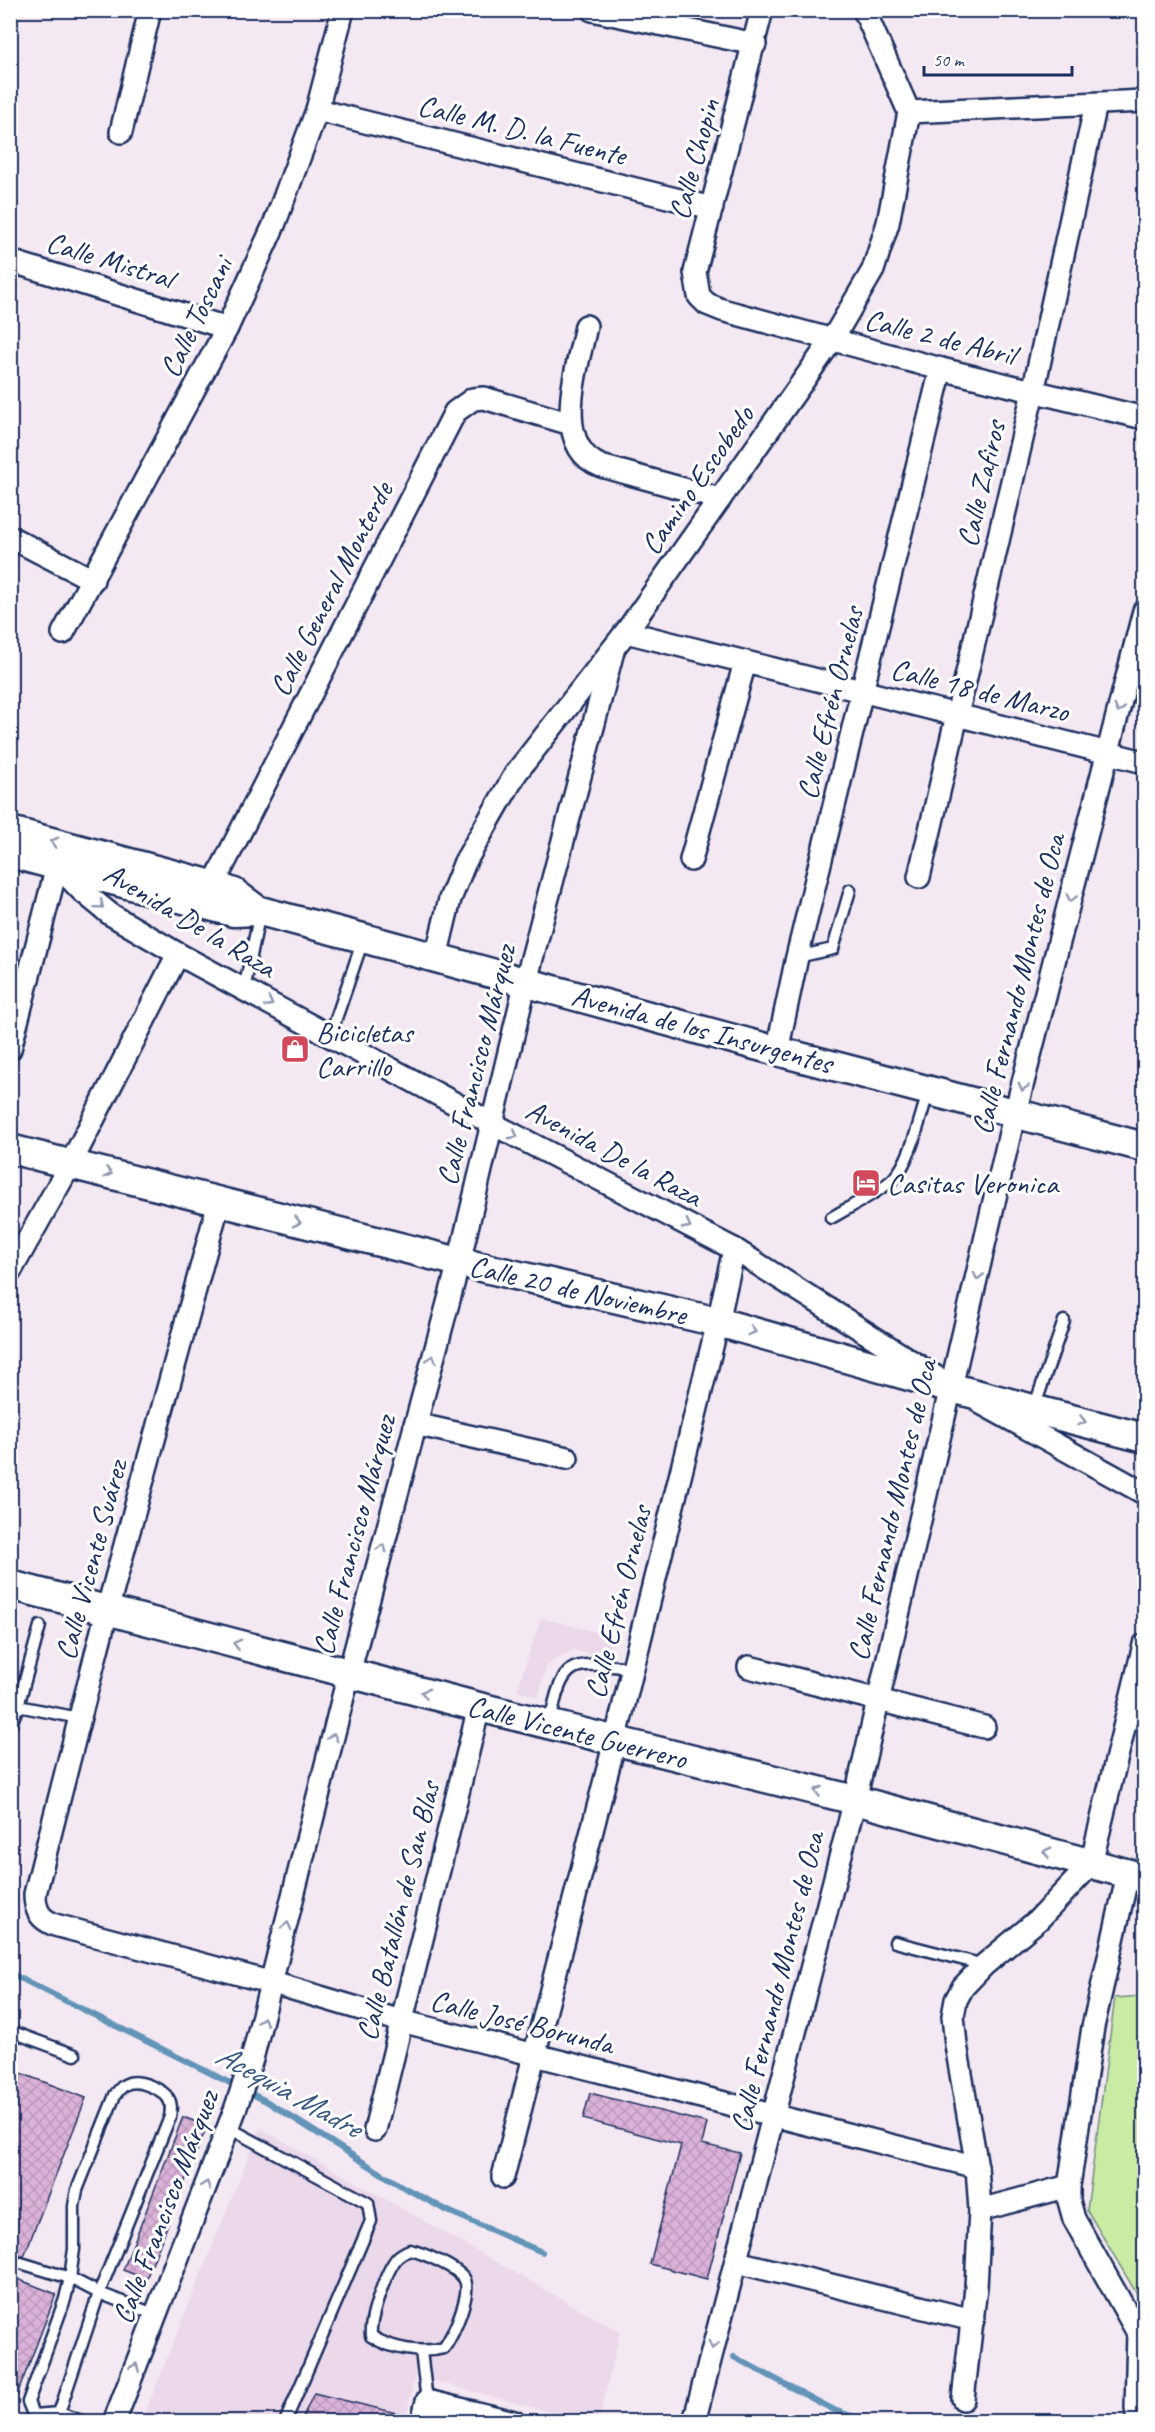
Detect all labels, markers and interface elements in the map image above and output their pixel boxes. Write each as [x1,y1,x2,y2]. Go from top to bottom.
scale bar [924,39,1072,77]
text: 50 m [933,49,966,71]
street label: Calle M. D. la Fuente [414,86,632,175]
street label: Calle Chopin [660,94,728,224]
street label: Calle Mistral [42,223,183,299]
street label: Calle Toscani [151,248,243,383]
street label: Calle 2 de Abril [861,300,1024,375]
street label: Camino Escobedo [632,397,763,562]
street label: Calle Zafiros [948,415,1015,551]
street label: Calle General Monterde [261,474,402,702]
street label: Calle Efrén Ornelas [788,600,873,803]
street label: Calle 18 de Marzo [887,650,1074,731]
one-way arrow [1114,704,1127,714]
street label: Calle Fernando Montes de Oca [962,827,1074,1138]
one-way arrow [49,837,59,850]
street label: Avenida De la Raza [97,854,284,987]
one-way arrow [1065,893,1078,903]
one-way arrow [93,898,104,909]
street label: Calle Francisco Márquez [428,939,525,1189]
street label: Avenida de los Insurgentes [568,976,839,1083]
one-way arrow [262,996,273,1007]
place label: Bicicletas Carrillo [316,1013,415,1085]
shop icon: Bicicletas Carrillo [279,1033,311,1065]
one-way arrow [1017,1081,1030,1091]
street label: Avenida De la Raza [519,1091,710,1216]
one-way arrow [508,1128,519,1139]
place label: Casitas Veronica [887,1164,1060,1202]
one-way arrow [103,1165,113,1178]
hotel icon: Casitas Veronica [850,1167,882,1199]
one-way arrow [292,1214,302,1227]
one-way arrow [681,1218,692,1229]
street label: Calle 20 de Noviembre [466,1247,692,1334]
one-way arrow [972,1271,985,1281]
one-way arrow [746,1324,757,1336]
street label: Calle Fernando Montes de Oca [839,1353,946,1664]
one-way arrow [425,1354,438,1364]
street label: Calle Francisco Márquez [304,1409,405,1659]
one-way arrow [1077,1414,1087,1427]
street label: Calle Vicente Suárez [46,1454,137,1664]
street label: Calle Efrén Ornelas [576,1499,661,1702]
one-way arrow [375,1543,387,1554]
one-way arrow [232,1639,243,1651]
street label: Calle Vicente Guerrero [464,1686,692,1778]
one-way arrow [421,1688,431,1700]
one-way arrow [326,1732,339,1742]
street label: Calle Batallón de San Blas [347,1775,449,2045]
one-way arrow [814,1785,824,1798]
street label: Calle Fernando Montes de Oca [721,1825,833,2136]
one-way arrow [1043,1847,1053,1859]
one-way arrow [279,1921,292,1931]
street label: Calle José Borunda [427,1981,620,2064]
one-way arrow [255,2016,268,2026]
water label: Acequia Madre [209,2034,373,2149]
street label: Calle Francisco Márquez [103,2084,227,2329]
one-way arrow [199,2181,211,2192]
one-way arrow [707,2339,720,2349]
one-way arrow [128,2362,140,2373]

